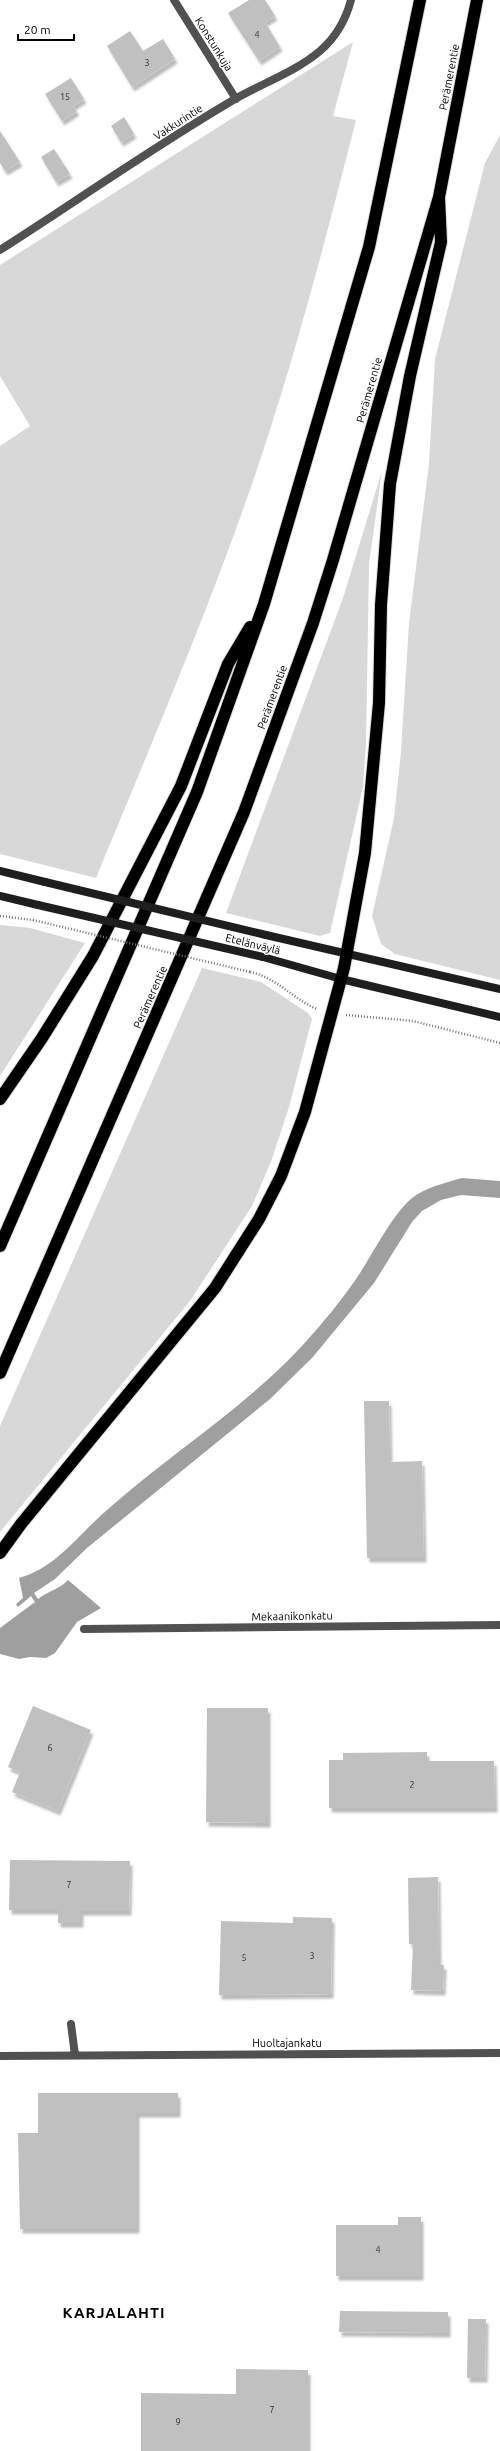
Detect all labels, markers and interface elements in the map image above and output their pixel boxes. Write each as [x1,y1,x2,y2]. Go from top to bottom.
street label: Konstunkuja [193,15,235,73]
scale bar [18,16,74,42]
text: 20 m [24,23,51,36]
house number: 4 [254,30,260,40]
street label: Perämerentie [437,43,461,111]
house number: 3 [144,58,150,68]
house number: 15 [60,92,70,102]
street label: Vakkurintie [151,102,205,142]
street label: Perämerentie [354,356,384,424]
street label: Perämerentie [255,663,289,731]
street label: Etelänväylä [224,931,282,957]
street label: Perämerentie [131,964,169,1030]
street label: Mekaanikonkatu [251,1609,333,1623]
house number: 6 [47,1743,53,1753]
house number: 2 [409,1780,415,1790]
house number: 7 [66,1880,72,1890]
house number: 3 [309,1951,315,1961]
house number: 5 [241,1953,247,1963]
street label: Huoltajankatu [252,2037,322,2049]
house number: 4 [375,2245,381,2255]
district label: KARJALAHTI [63,2304,165,2321]
house number: 7 [269,2405,275,2415]
house number: 9 [175,2417,181,2427]

